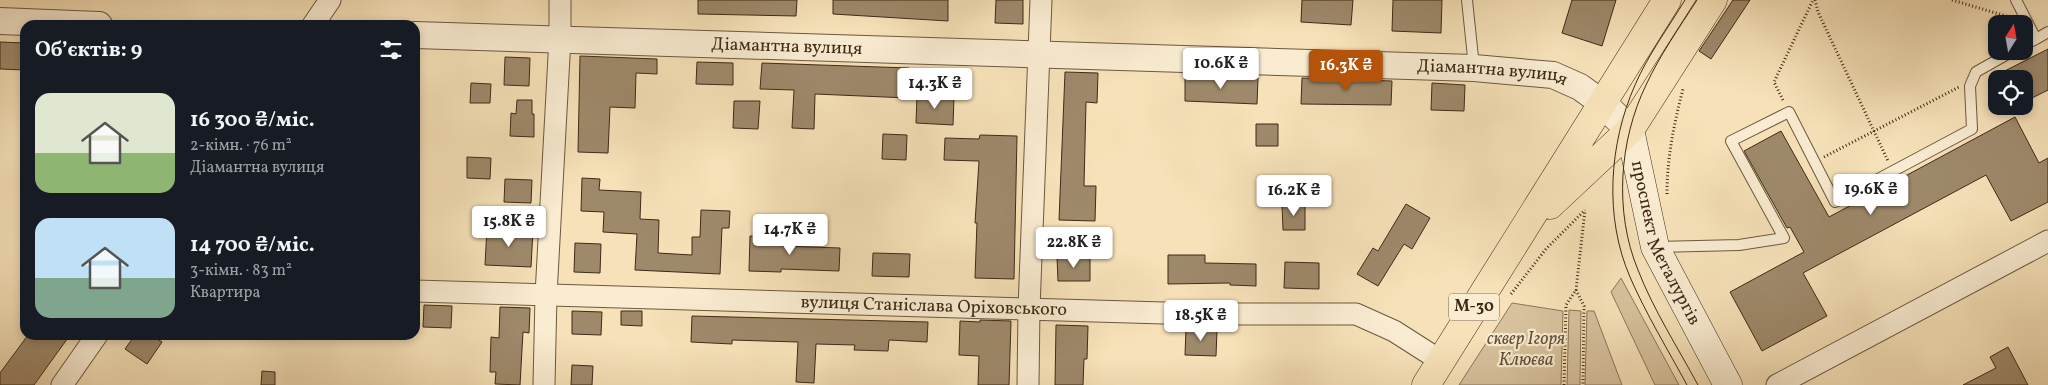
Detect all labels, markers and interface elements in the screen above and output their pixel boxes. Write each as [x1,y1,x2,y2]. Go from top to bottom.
north arrow [1988,15,2032,60]
map controls [1988,15,2033,115]
street label: Діамантна вулиця [711,32,863,61]
text: Об’єктів: 9 [35,36,142,65]
icon: filters [377,36,405,64]
pin: 10.6K ₴ [1175,48,1267,90]
pin: 16.3K ₴ [1300,49,1392,92]
text: 10.6K ₴ [1194,53,1248,75]
street label: Діамантна вулиця [1417,54,1572,92]
text: 16.3K ₴ [1320,55,1372,77]
pin: 14.3K ₴ [889,68,981,110]
button: locate [1988,70,2033,115]
text: 14.3K ₴ [908,73,962,95]
text: 16 300 ₴/міс. [190,106,315,135]
icon: home [75,113,135,173]
text: 2-кімн. · 76 m² [190,135,292,157]
text: Діамантна вулиця [190,157,324,179]
street label: проспект Металургів [1624,158,1707,330]
pin: 16.2K ₴ [1248,174,1340,217]
pin: 19.6K ₴ [1825,174,1917,216]
text: 19.6K ₴ [1844,179,1898,201]
text: 16.2K ₴ [1268,180,1320,202]
pin: 15.8K ₴ [463,206,555,248]
text: 15.8K ₴ [483,211,535,233]
pin: 14.7K ₴ [744,214,836,256]
text: 14.7K ₴ [764,219,816,241]
pin: 22.8K ₴ [1028,226,1120,269]
text: 14 700 ₴/міс. [190,231,315,260]
text: 22.8K ₴ [1047,232,1101,254]
icon: home [75,238,135,298]
text: 3-кімн. · 83 m² [190,260,292,282]
text: Квартира [190,282,260,304]
street label: вулиця Станіслава Оріховського [800,290,1067,323]
road number: М-30 [1449,294,1499,320]
pin: 18.5K ₴ [1155,300,1247,342]
text: 18.5K ₴ [1175,305,1227,327]
park label: сквер Ігоря Клюєва [1487,327,1565,373]

